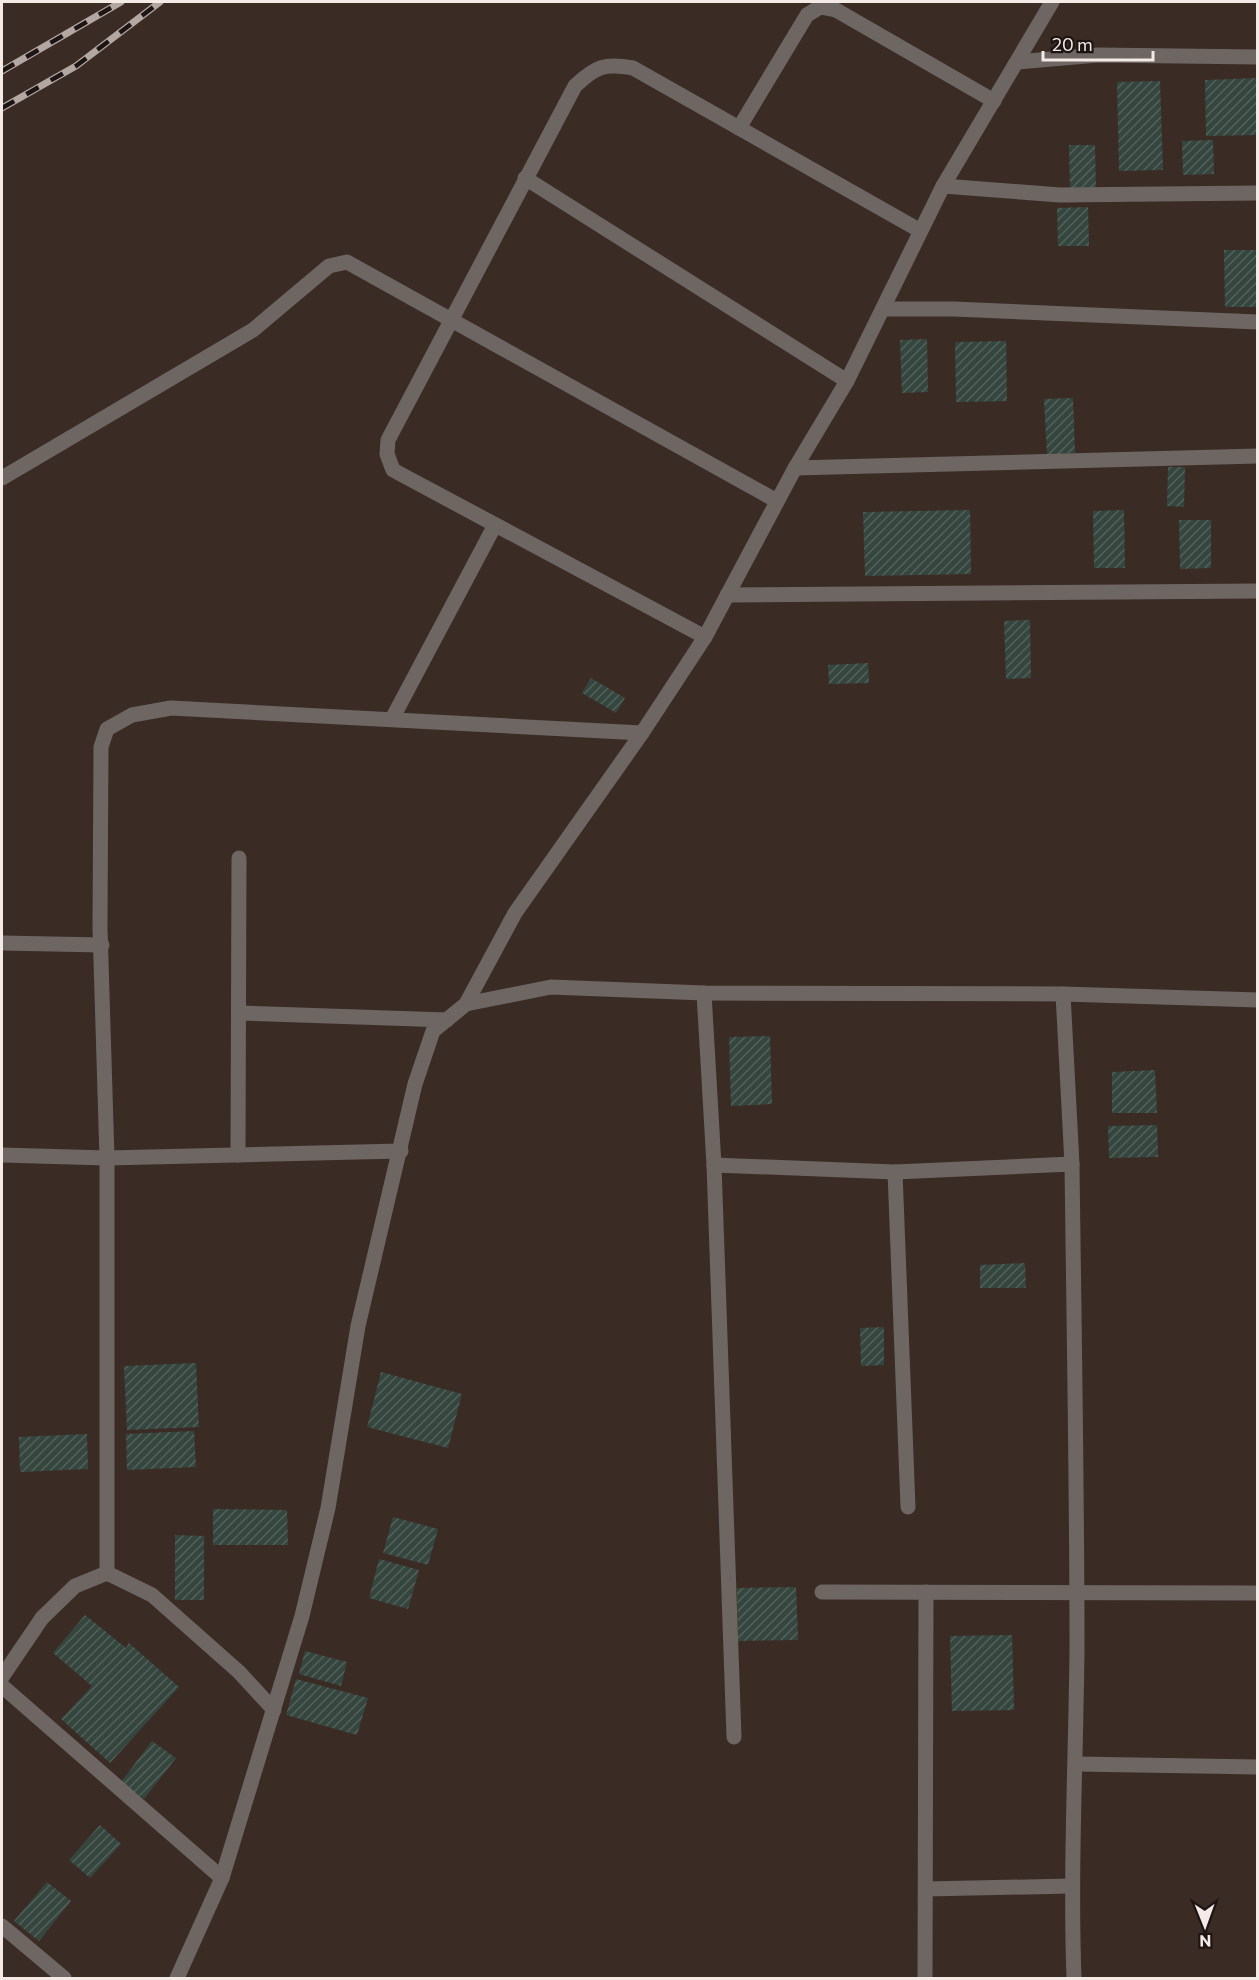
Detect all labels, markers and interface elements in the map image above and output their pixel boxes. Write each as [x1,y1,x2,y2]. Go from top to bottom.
scale bar [1043,24,1152,62]
text: 20 m [1052,33,1093,55]
north arrow [1175,1896,1235,1956]
text: N [1199,1932,1211,1951]

